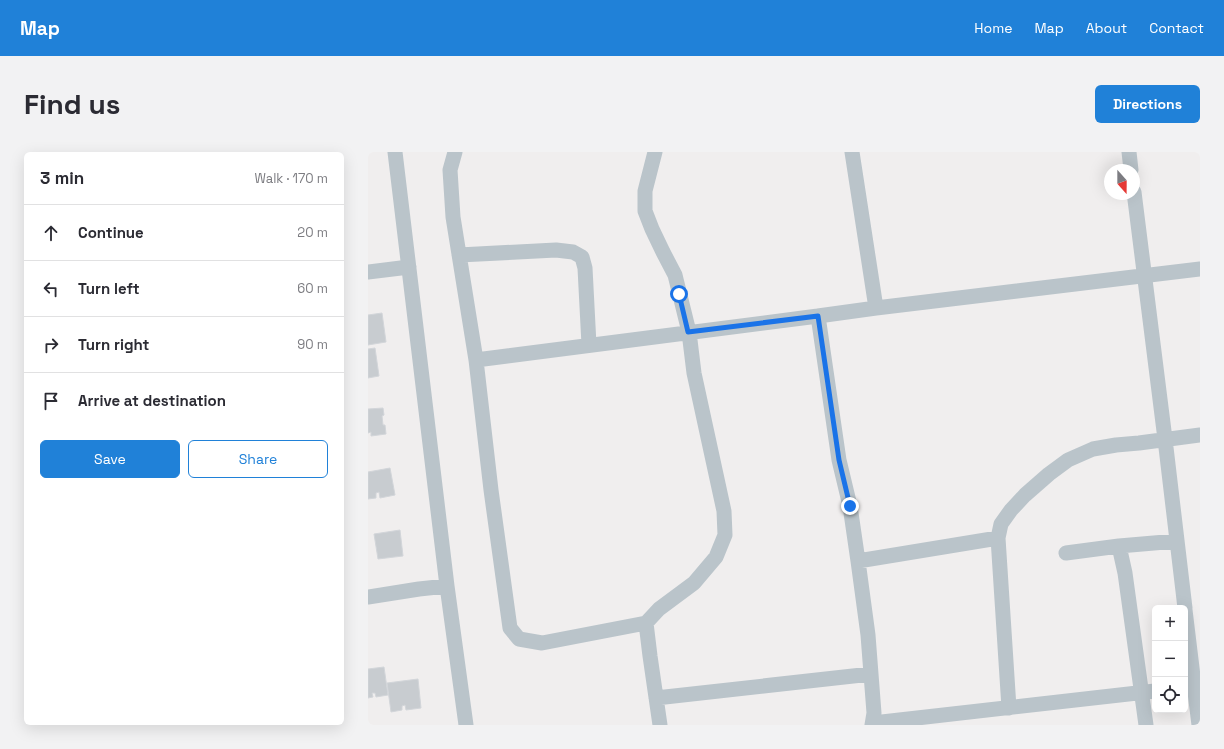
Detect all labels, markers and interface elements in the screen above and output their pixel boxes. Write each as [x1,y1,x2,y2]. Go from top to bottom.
text: Map [20,16,60,41]
text: Home [974,19,1012,37]
text: Map [1034,19,1064,37]
text: About [1086,19,1127,37]
text: Contact [1149,19,1204,37]
button: Directions [1095,85,1200,123]
text: Find us [24,86,121,122]
north arrow [1104,164,1140,200]
text: 3 min [40,167,84,189]
text: Walk · 170 m [254,170,328,187]
icon: ahead [40,222,62,244]
text: Continue [78,223,144,242]
text: 20 m [297,224,328,241]
icon: left [40,278,62,300]
text: Turn left [78,279,140,298]
text: 60 m [297,280,328,297]
route start [670,285,688,303]
icon: right [40,334,62,356]
text: Turn right [78,335,149,354]
text: 90 m [297,336,328,353]
icon: arrive [40,390,62,412]
text: Arrive at destination [78,391,226,410]
button: Save [40,440,180,478]
button: Share [188,440,328,478]
route end [841,497,859,515]
map controls [1152,605,1188,713]
button: + [1152,605,1188,641]
button: − [1152,641,1188,677]
button: locate [1152,677,1188,713]

